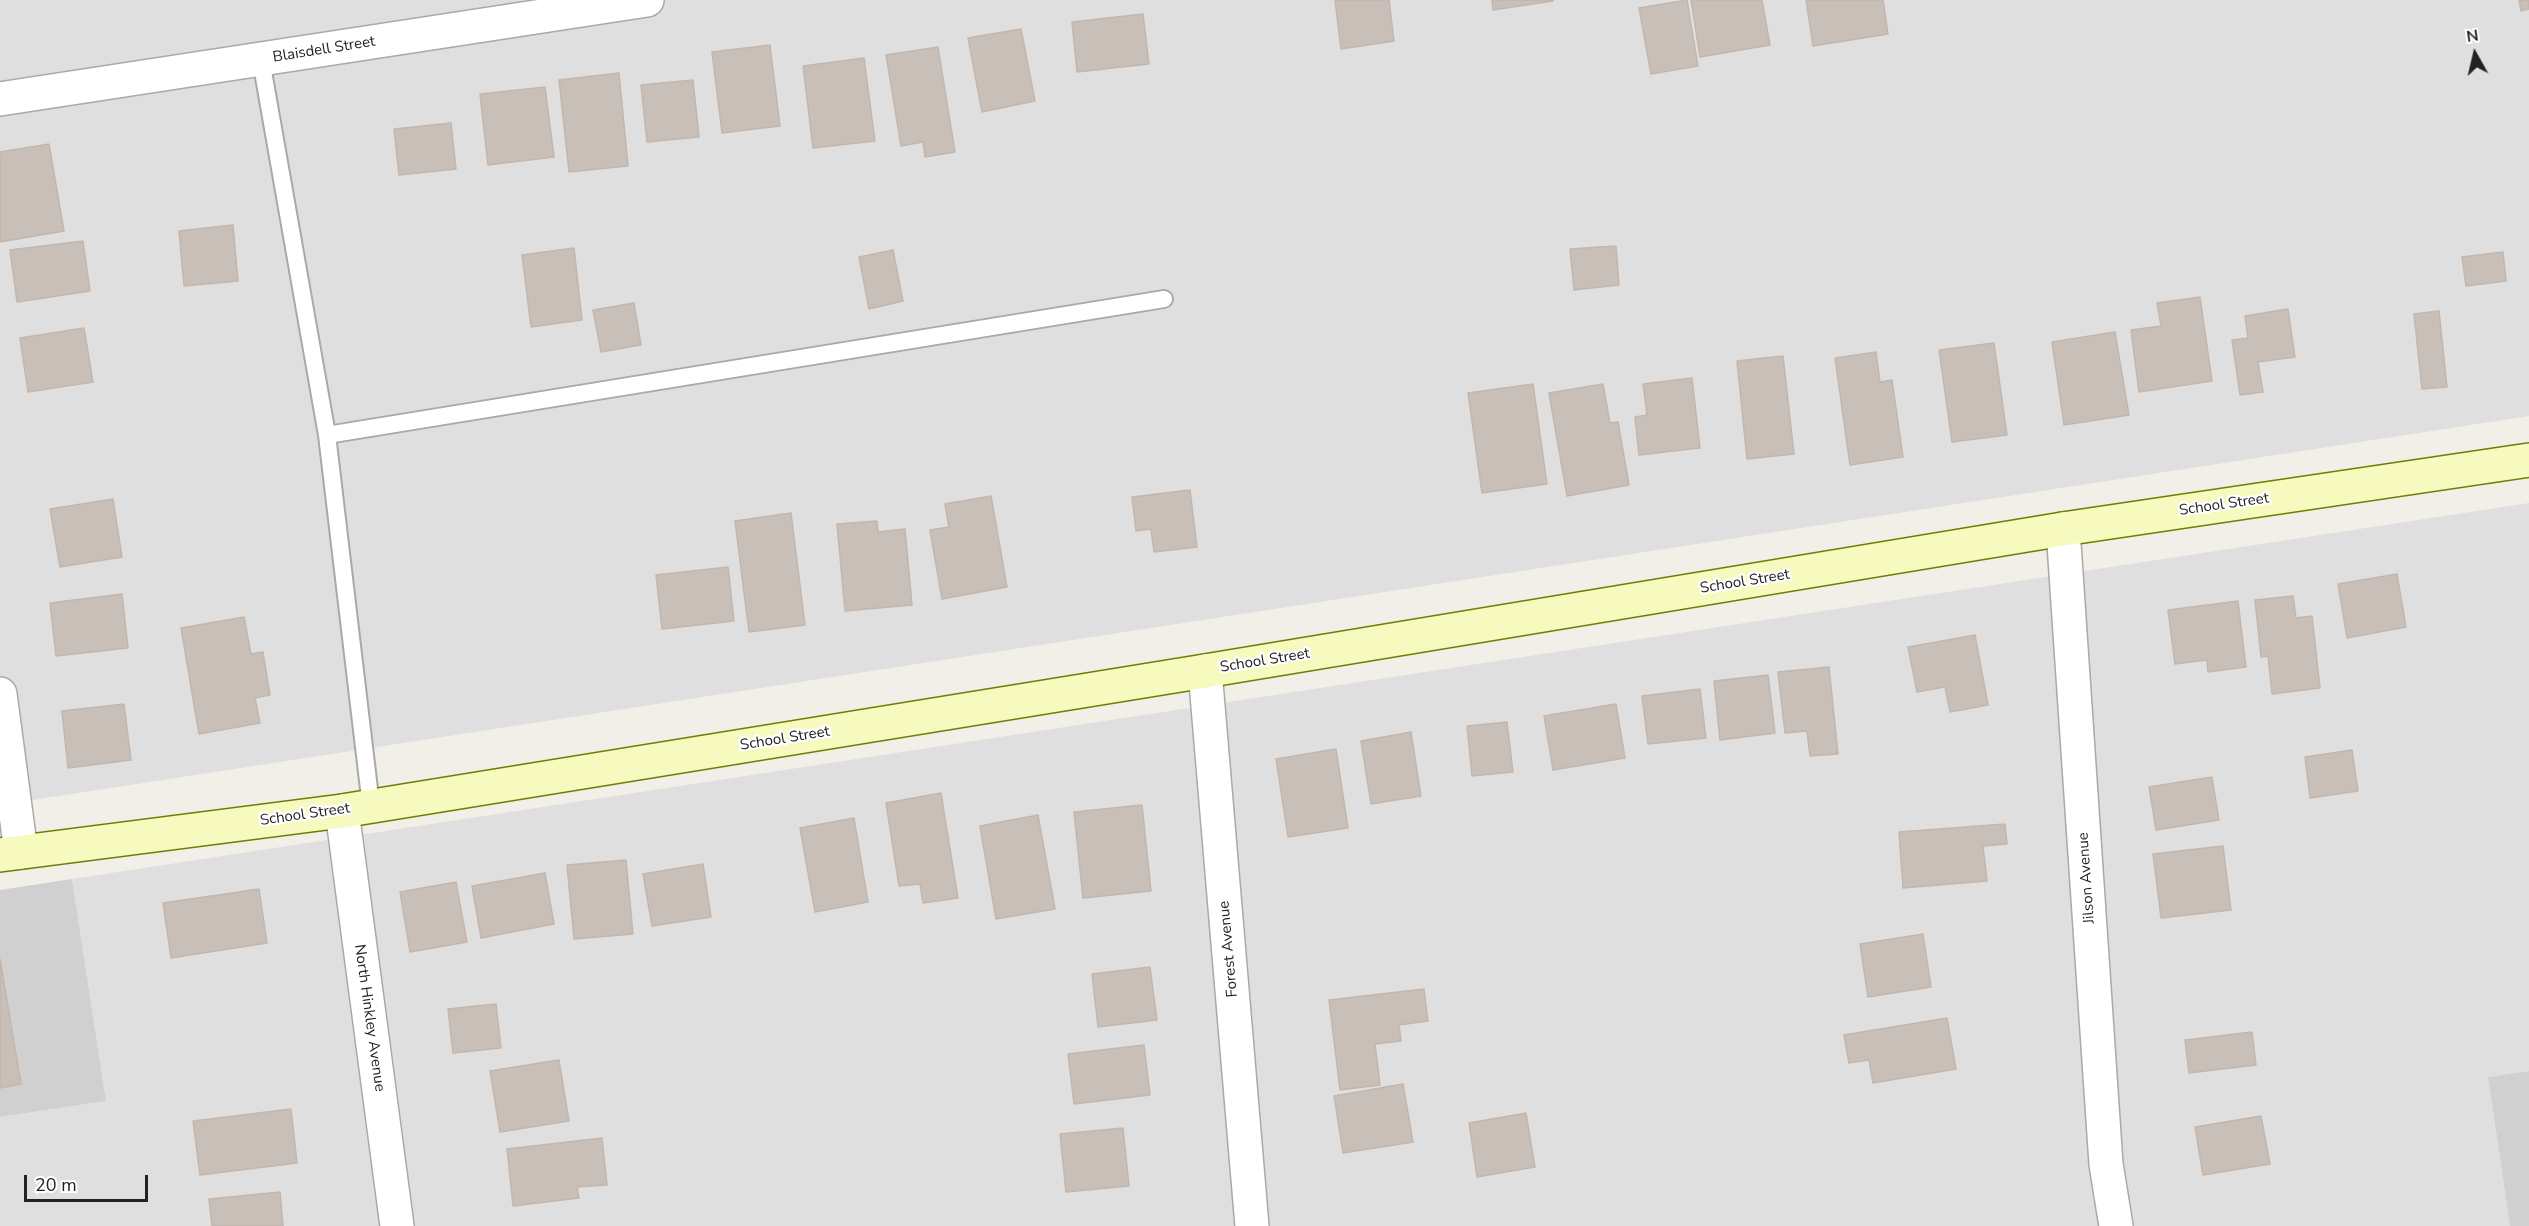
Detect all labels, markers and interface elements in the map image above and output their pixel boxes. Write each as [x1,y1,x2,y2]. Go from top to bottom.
north arrow [2445,24,2505,84]
text: N [2465,24,2480,48]
street label: Blaisdell Street [271,33,377,67]
street label: School Street [2178,490,2270,520]
street label: School Street [1699,566,1791,598]
street label: School Street [1219,645,1311,677]
street label: School Street [739,723,831,755]
street label: School Street [259,800,351,830]
street label: Jilson Avenue [2075,832,2099,924]
street label: Forest Avenue [1216,900,1242,998]
street label: North Hinkley Avenue [350,943,388,1093]
scale bar [27,1163,152,1201]
text: 20 m [35,1173,77,1197]

